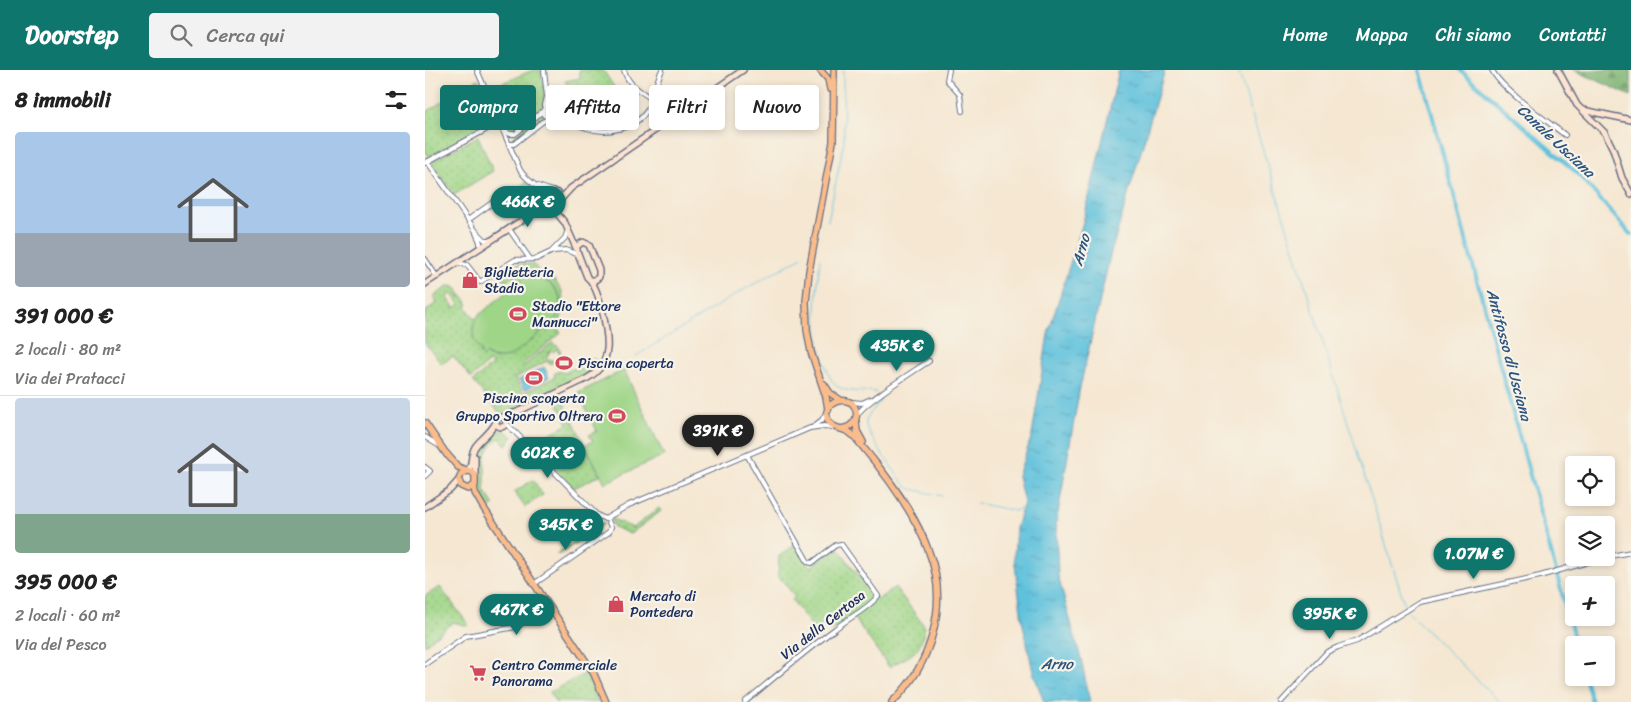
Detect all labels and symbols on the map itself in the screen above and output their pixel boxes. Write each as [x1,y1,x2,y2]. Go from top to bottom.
water label: Canale Usciana [1511,98,1602,185]
pin: 466K € [487,186,569,228]
water label: Arno [1064,230,1098,270]
place label: Biglietteria Stadio [484,260,554,301]
shop icon: Biglietteria Stadio [460,270,480,290]
water label: Antifosso di Usciana [1479,285,1539,425]
place label: Stadio "Ettore Mannucci" [532,294,621,335]
sports icon: Stadio "Ettore Mannucci" [508,304,528,324]
pin: 435K € [856,330,938,372]
place label: Piscina coperta [578,351,674,376]
sports icon: Piscina coperta [554,353,574,373]
sports icon: Piscina scoperta [524,368,544,388]
place label: Piscina scoperta [483,386,585,411]
place label: Gruppo Sportivo Oltrera [456,404,603,429]
sports icon: Gruppo Sportivo Oltrera [607,406,627,426]
pin: 391K € [677,414,759,457]
pin: 602K € [507,436,589,479]
pin: 345K € [525,508,607,551]
pin: 1.07M € [1428,538,1520,580]
street label: Via della Certosa [775,583,871,667]
place label: Mercato di Pontedera [630,584,697,625]
pin: 467K € [476,594,558,636]
shop icon: Mercato di Pontedera [606,594,626,614]
pin: 395K € [1289,598,1371,640]
water label: Arno [1040,651,1074,677]
place label: Centro Commerciale Panorama [492,653,617,694]
supermarket icon: Centro Commerciale Panorama [468,663,488,683]

